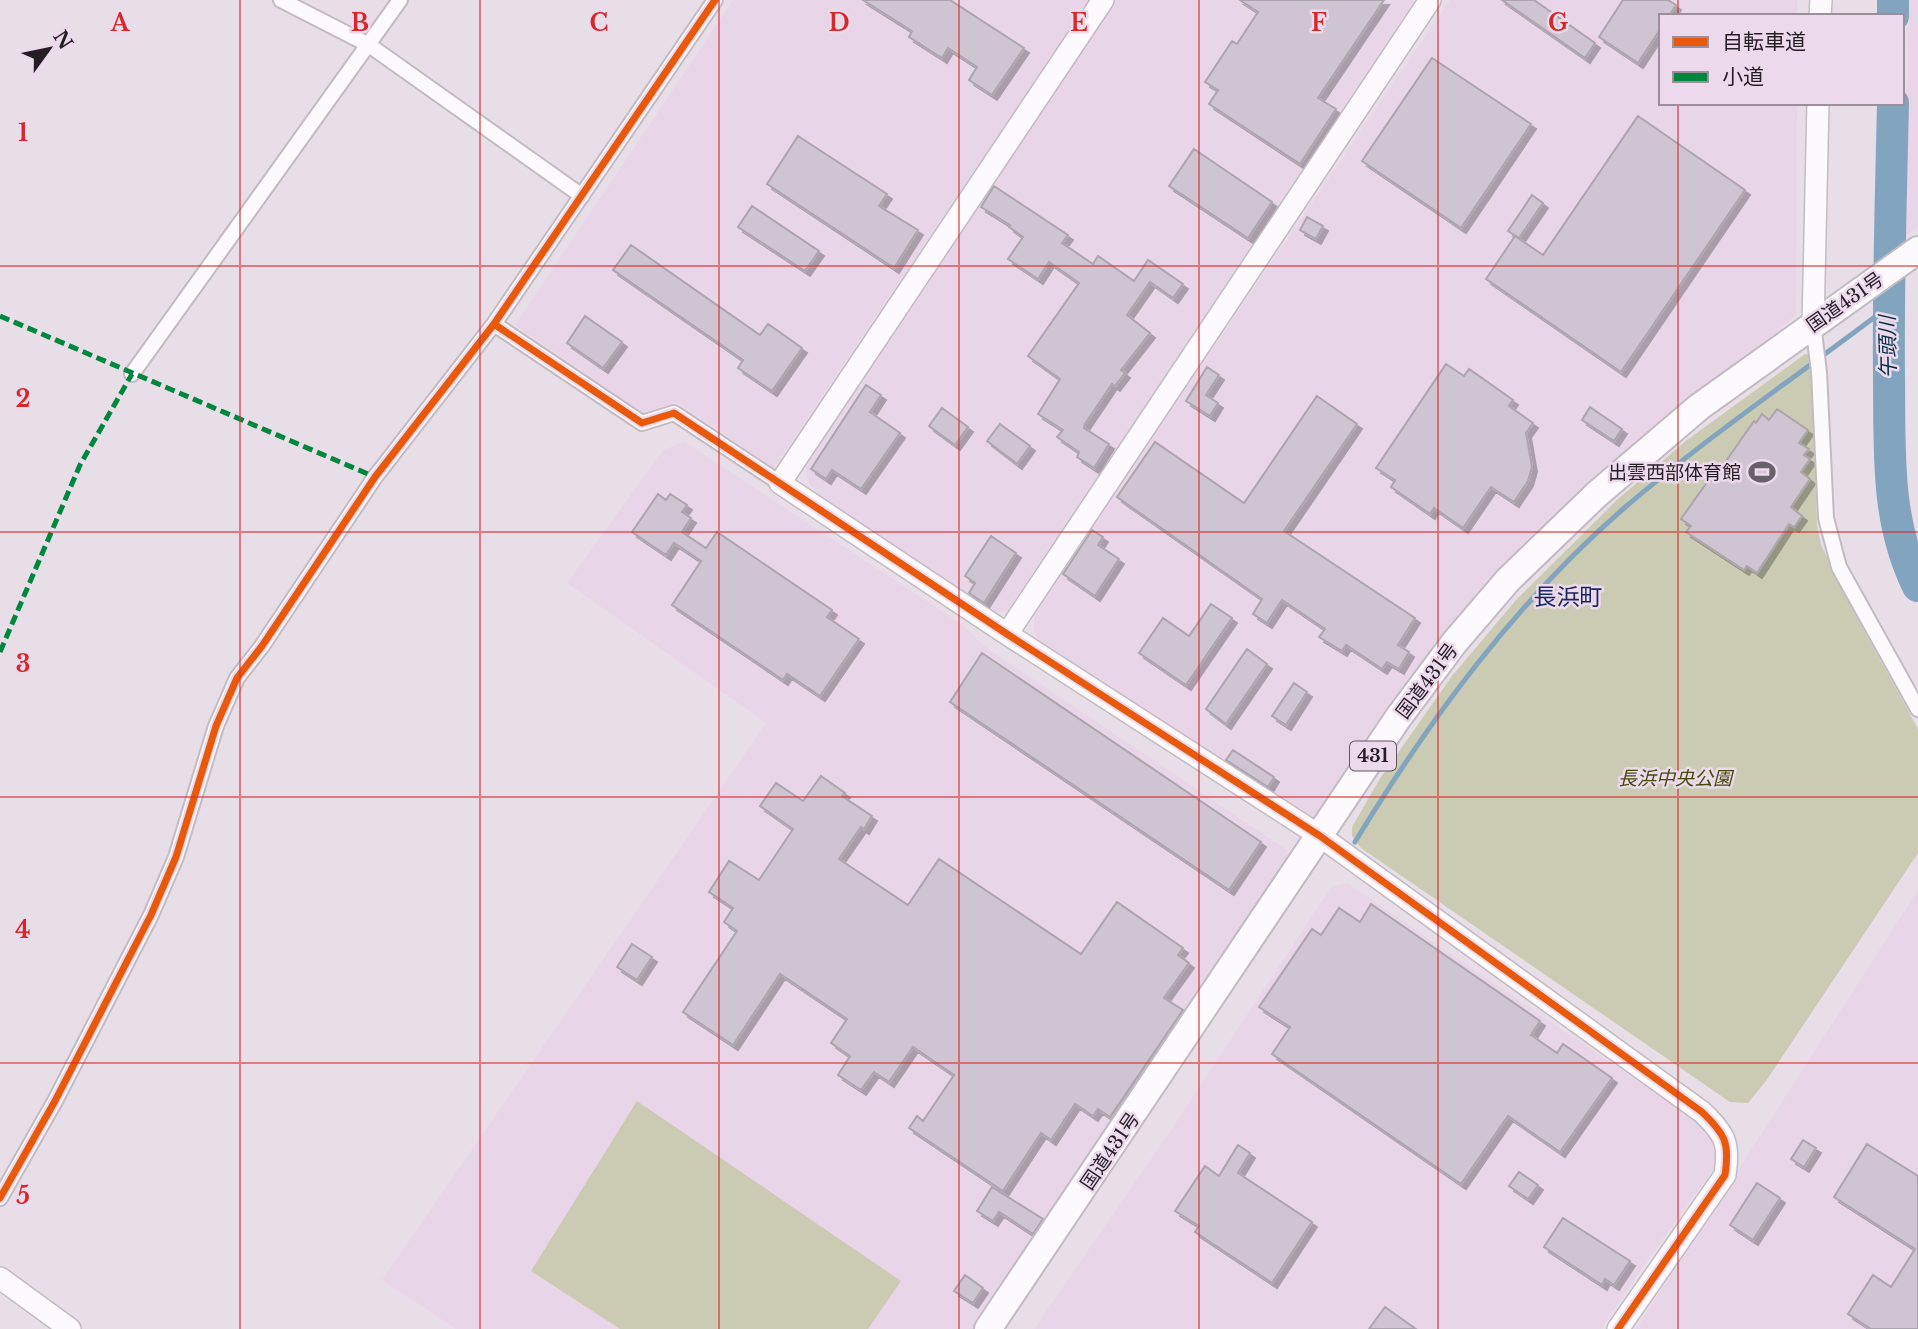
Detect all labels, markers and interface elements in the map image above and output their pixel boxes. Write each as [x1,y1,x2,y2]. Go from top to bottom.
text: A [110,9,131,37]
text: B [351,9,369,37]
text: C [590,9,608,37]
text: D [828,9,850,37]
text: E [1070,9,1088,37]
text: F [1311,9,1327,37]
text: G [1548,9,1568,37]
north arrow [14,14,84,84]
legend [1659,14,1904,105]
text: N [48,26,77,54]
text: 自転車道 [1722,29,1806,55]
text: 小道 [1722,64,1764,90]
text: 1 [18,119,28,147]
street label: 国道431号 [1802,267,1888,337]
water label: 午頭川 [1874,313,1902,379]
text: 2 [16,385,30,413]
sports icon: 出雲西部体育館 [1747,457,1777,487]
place label: 出雲西部体育館 [1608,461,1741,484]
district label: 長浜町 [1534,583,1603,611]
street label: 国道431号 [1391,639,1463,723]
text: 3 [16,650,30,678]
road number: 431 [1350,742,1396,770]
park label: 長浜中央公園 [1618,767,1735,790]
text: 4 [15,916,31,944]
street label: 国道431号 [1076,1108,1144,1194]
text: 5 [16,1182,30,1210]

